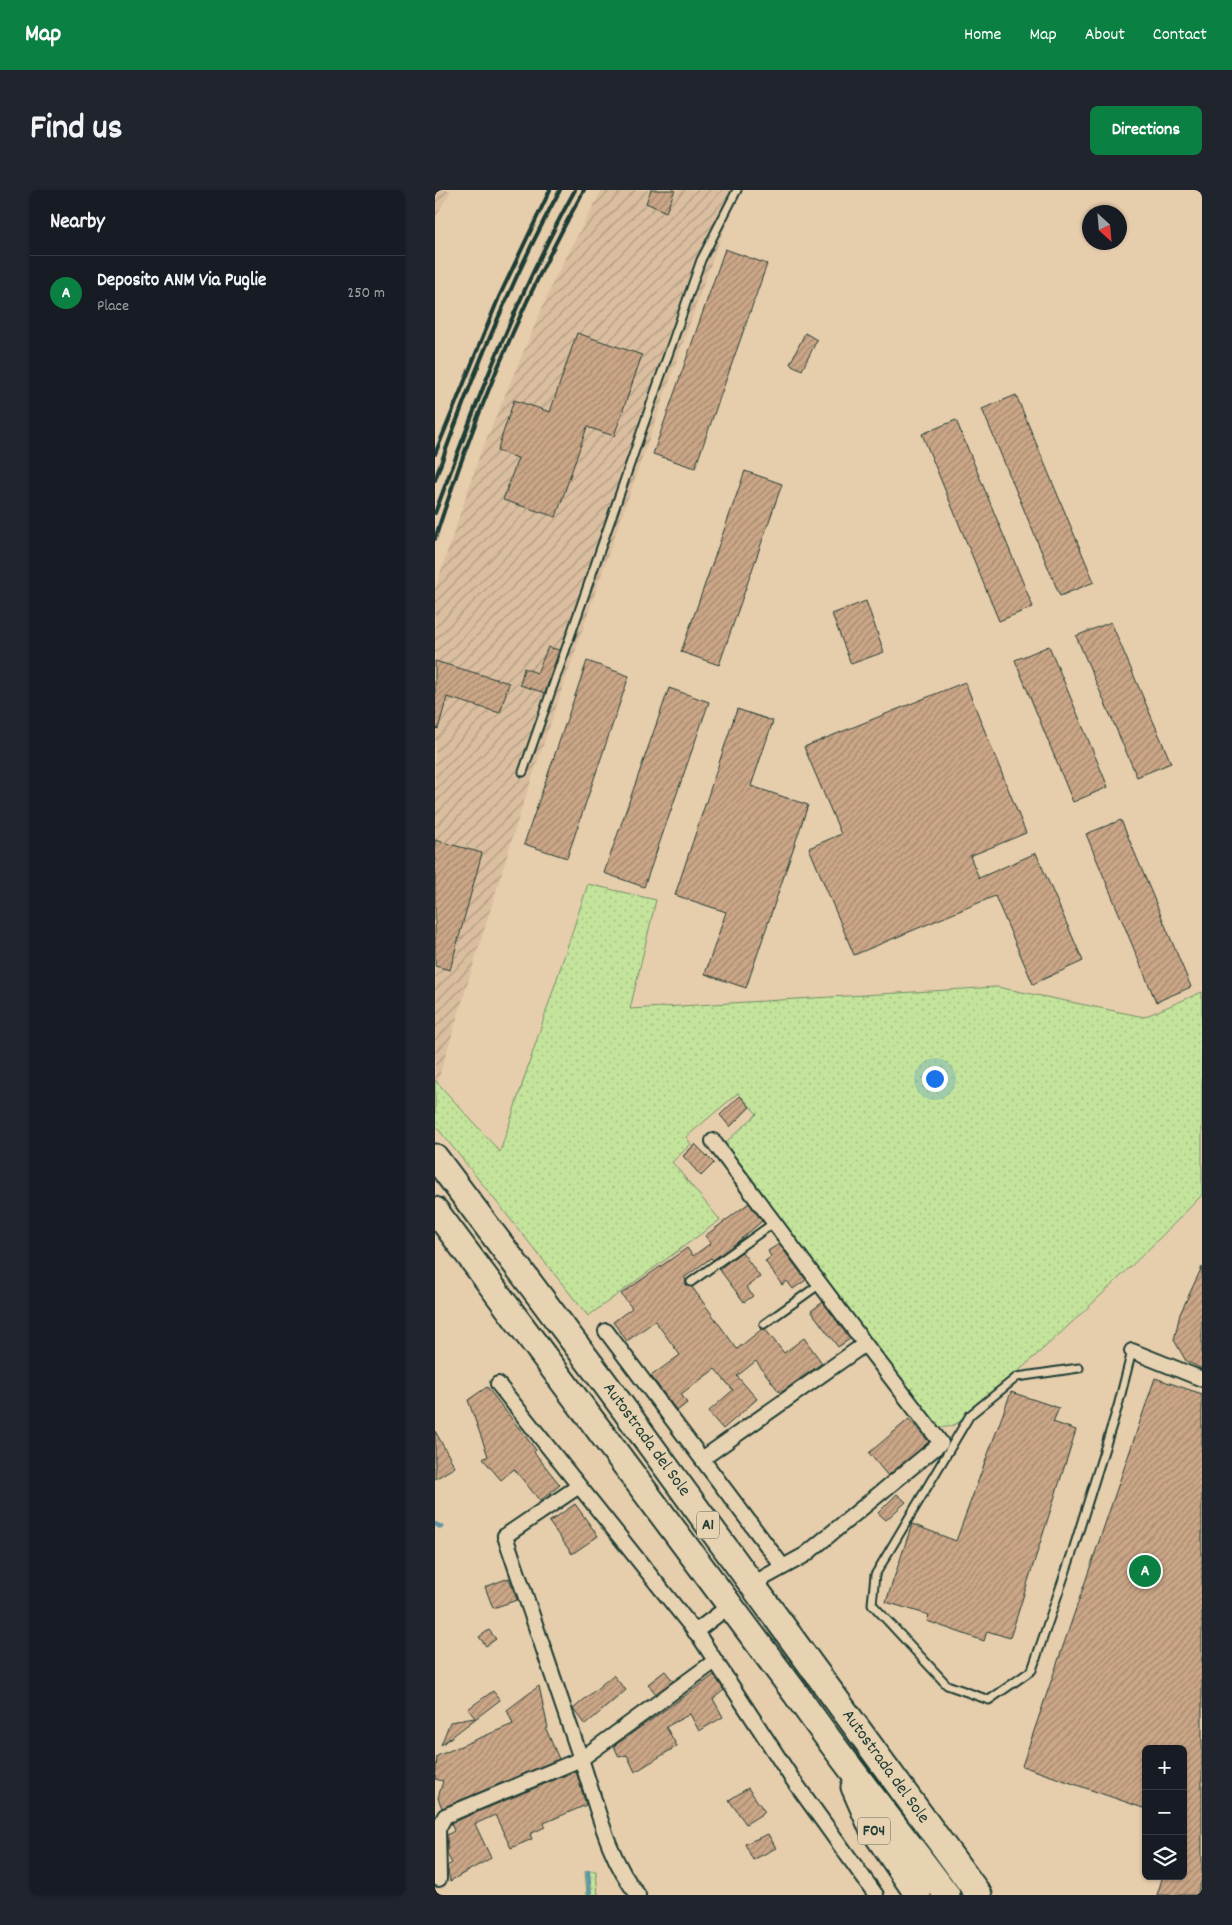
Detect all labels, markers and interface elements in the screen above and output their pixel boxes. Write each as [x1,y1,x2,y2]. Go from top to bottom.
text: Map [25,18,61,52]
text: Home [964,23,1001,48]
text: Map [1029,23,1057,48]
text: About [1085,23,1125,48]
text: Contact [1153,23,1207,48]
text: Find us [30,105,122,155]
button: Directions [1090,106,1202,155]
north arrow [1082,205,1127,250]
text: Nearby [50,208,105,238]
text: Deposito ANM Via Puglie [97,268,266,295]
text: A [62,282,70,305]
text: 250 m [347,282,385,305]
text: Place [97,295,129,318]
your location [922,1066,948,1092]
street label: Autostrada del Sole [596,1378,696,1502]
road number: A1 [697,1512,719,1538]
pin: A [1129,1552,1161,1590]
street label: Autostrada del Sole [835,1705,935,1829]
map controls [1142,1745,1187,1880]
button: + [1142,1745,1187,1790]
button: − [1142,1790,1187,1835]
road number: F04 [858,1818,890,1844]
button: layers [1142,1835,1187,1880]

